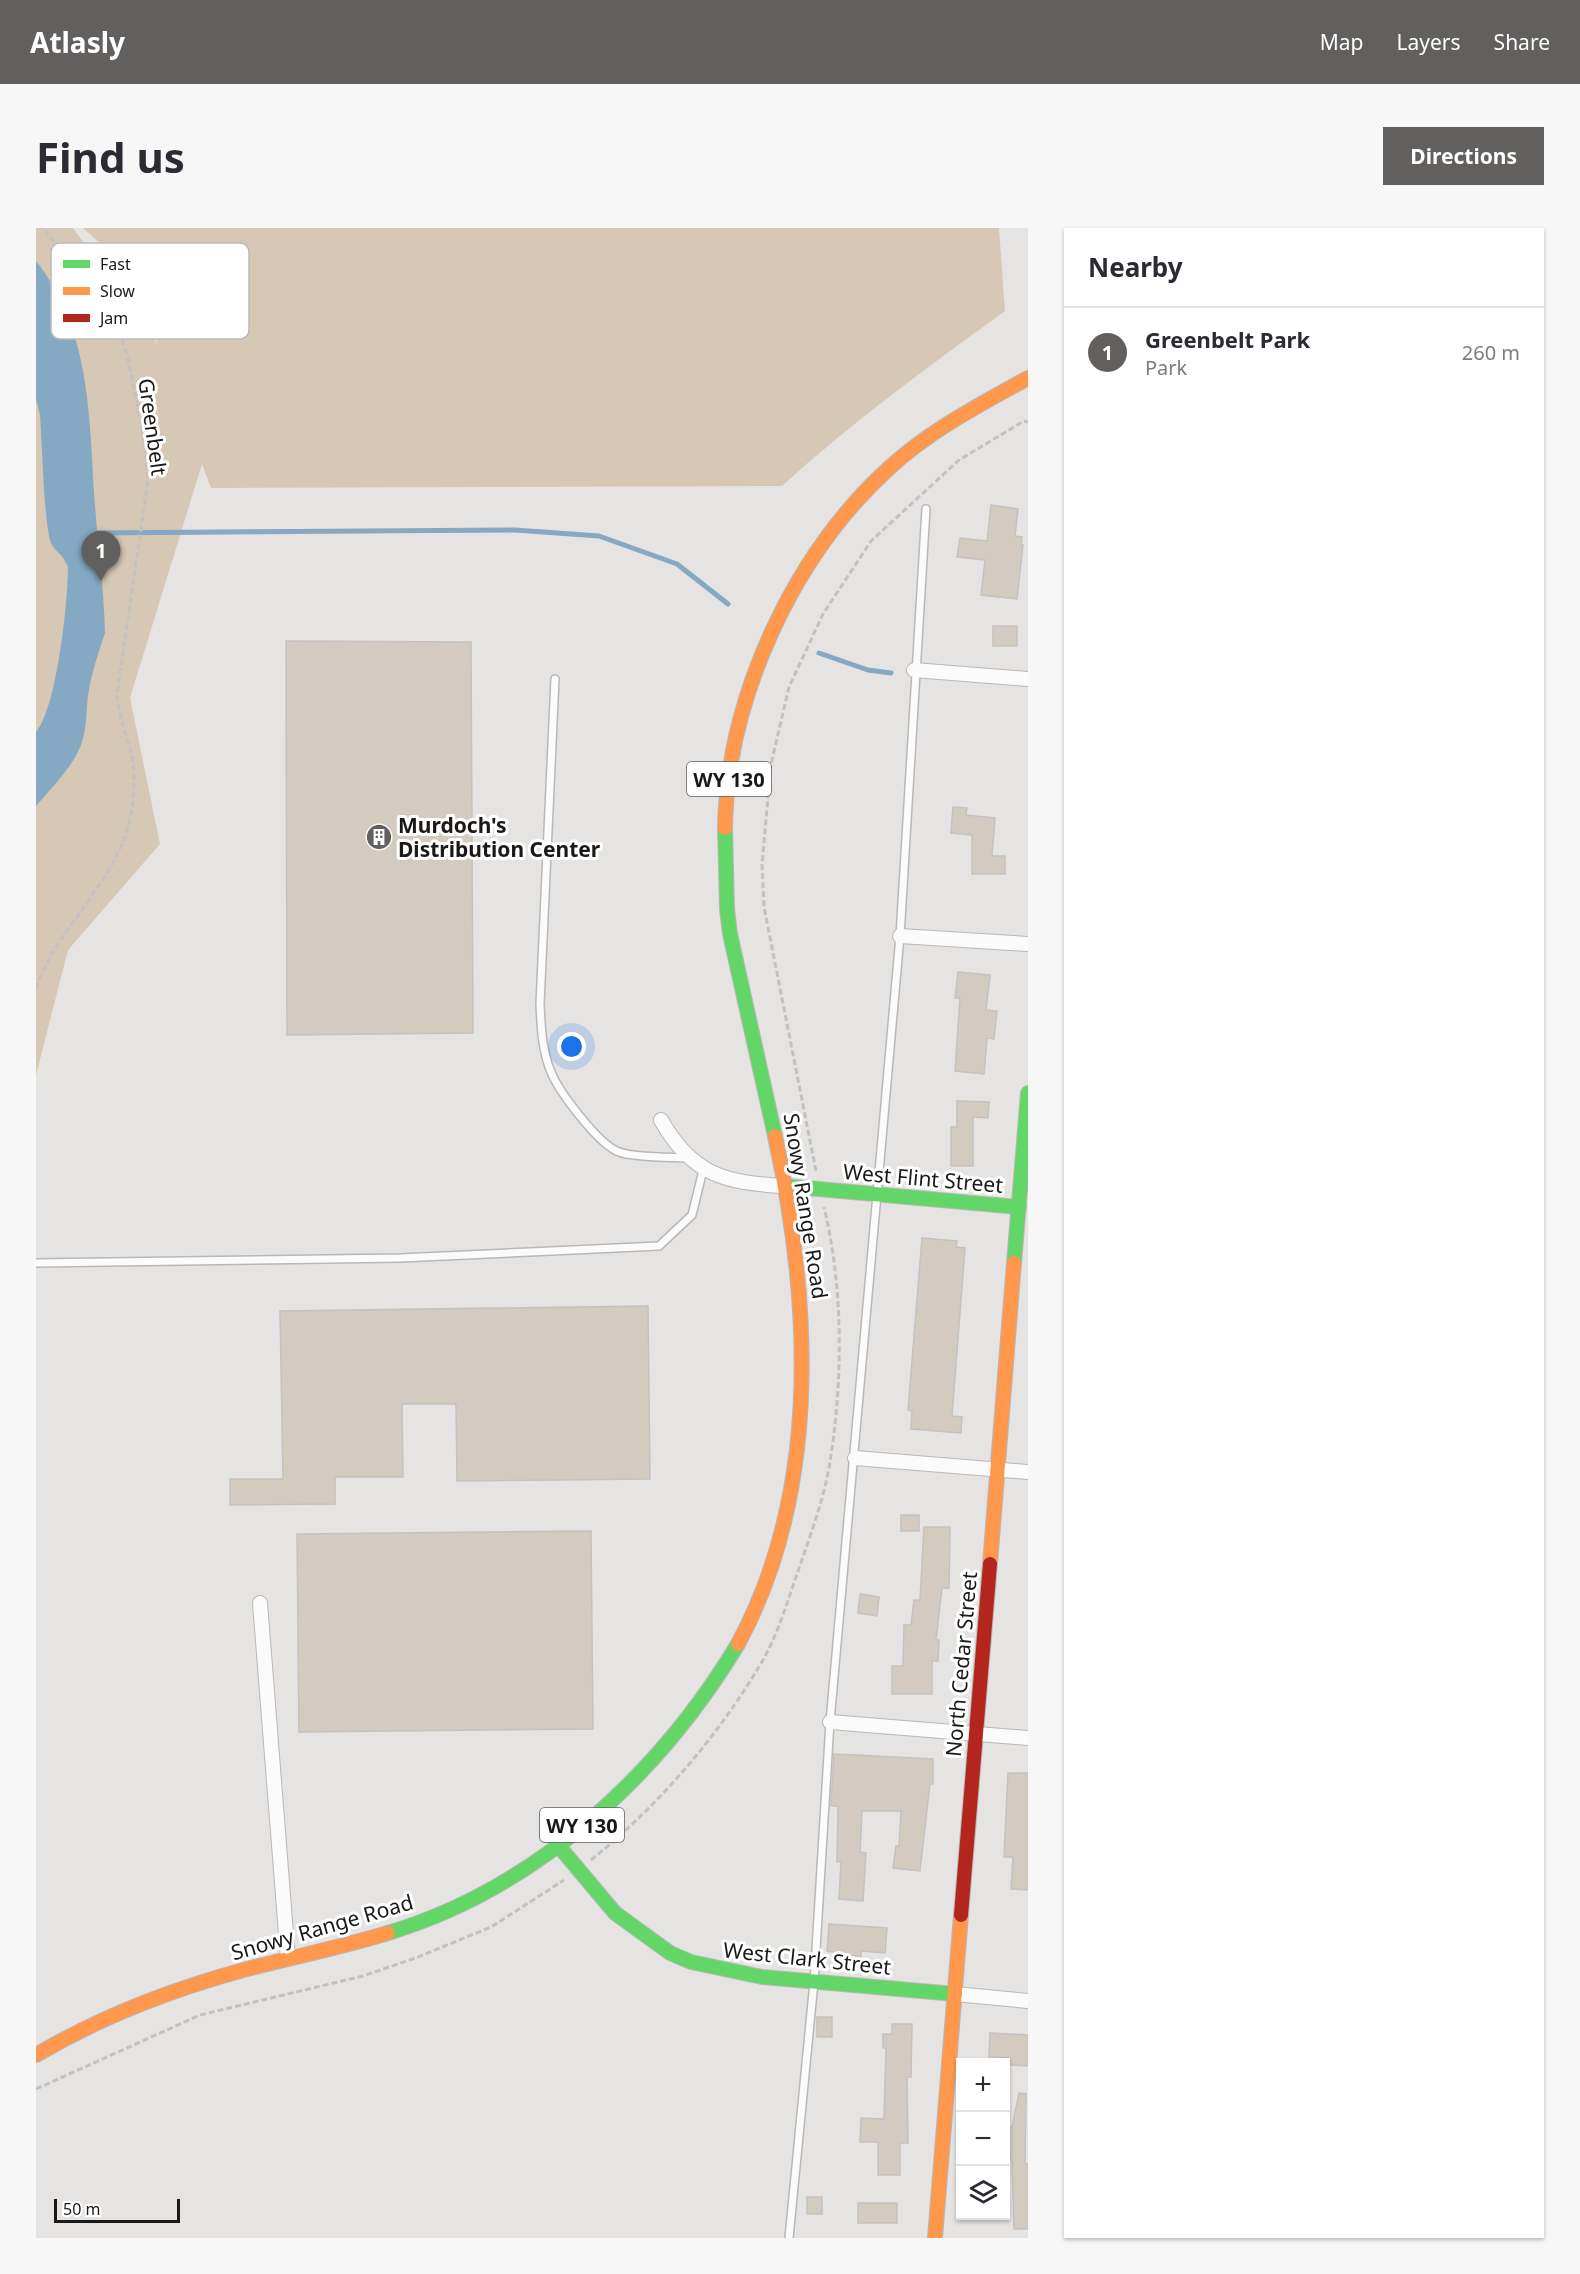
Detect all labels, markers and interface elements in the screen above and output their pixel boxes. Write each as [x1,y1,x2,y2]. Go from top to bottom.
text: Atlasly [30,23,125,61]
text: Map [1320,28,1364,56]
text: Layers [1397,28,1461,56]
text: Share [1494,28,1550,56]
button: Directions [1383,127,1544,185]
text: Find us [36,128,185,185]
legend [51,243,249,339]
text: Nearby [1088,249,1183,285]
text: Fast [100,253,131,275]
text: Slow [100,280,135,302]
text: Jam [98,307,128,329]
text: Greenbelt Park [1145,324,1310,354]
text: 1 [1102,339,1113,366]
text: 260 m [1462,339,1520,366]
text: Park [1145,354,1187,381]
street label: Greenbelt [132,377,174,478]
pin: 1 [82,532,120,581]
road number: WY 130 [687,762,771,796]
place label: Murdoch's Distribution Center [398,811,601,863]
building icon: Murdoch's Distribution Center [364,822,394,852]
your location [557,1032,586,1061]
street label: Snowy Range Road [777,1111,835,1301]
street label: West Flint Street [842,1157,1005,1199]
street label: North Cedar Street [939,1570,983,1758]
road number: WY 130 [540,1808,624,1842]
street label: Snowy Range Road [228,1888,416,1966]
street label: West Clark Street [722,1935,893,1981]
map controls [956,2058,1010,2220]
button: + [956,2058,1010,2112]
button: − [956,2112,1010,2166]
button: layers [956,2166,1010,2220]
scale bar [54,2196,180,2224]
text: 50 m [63,2198,100,2220]

